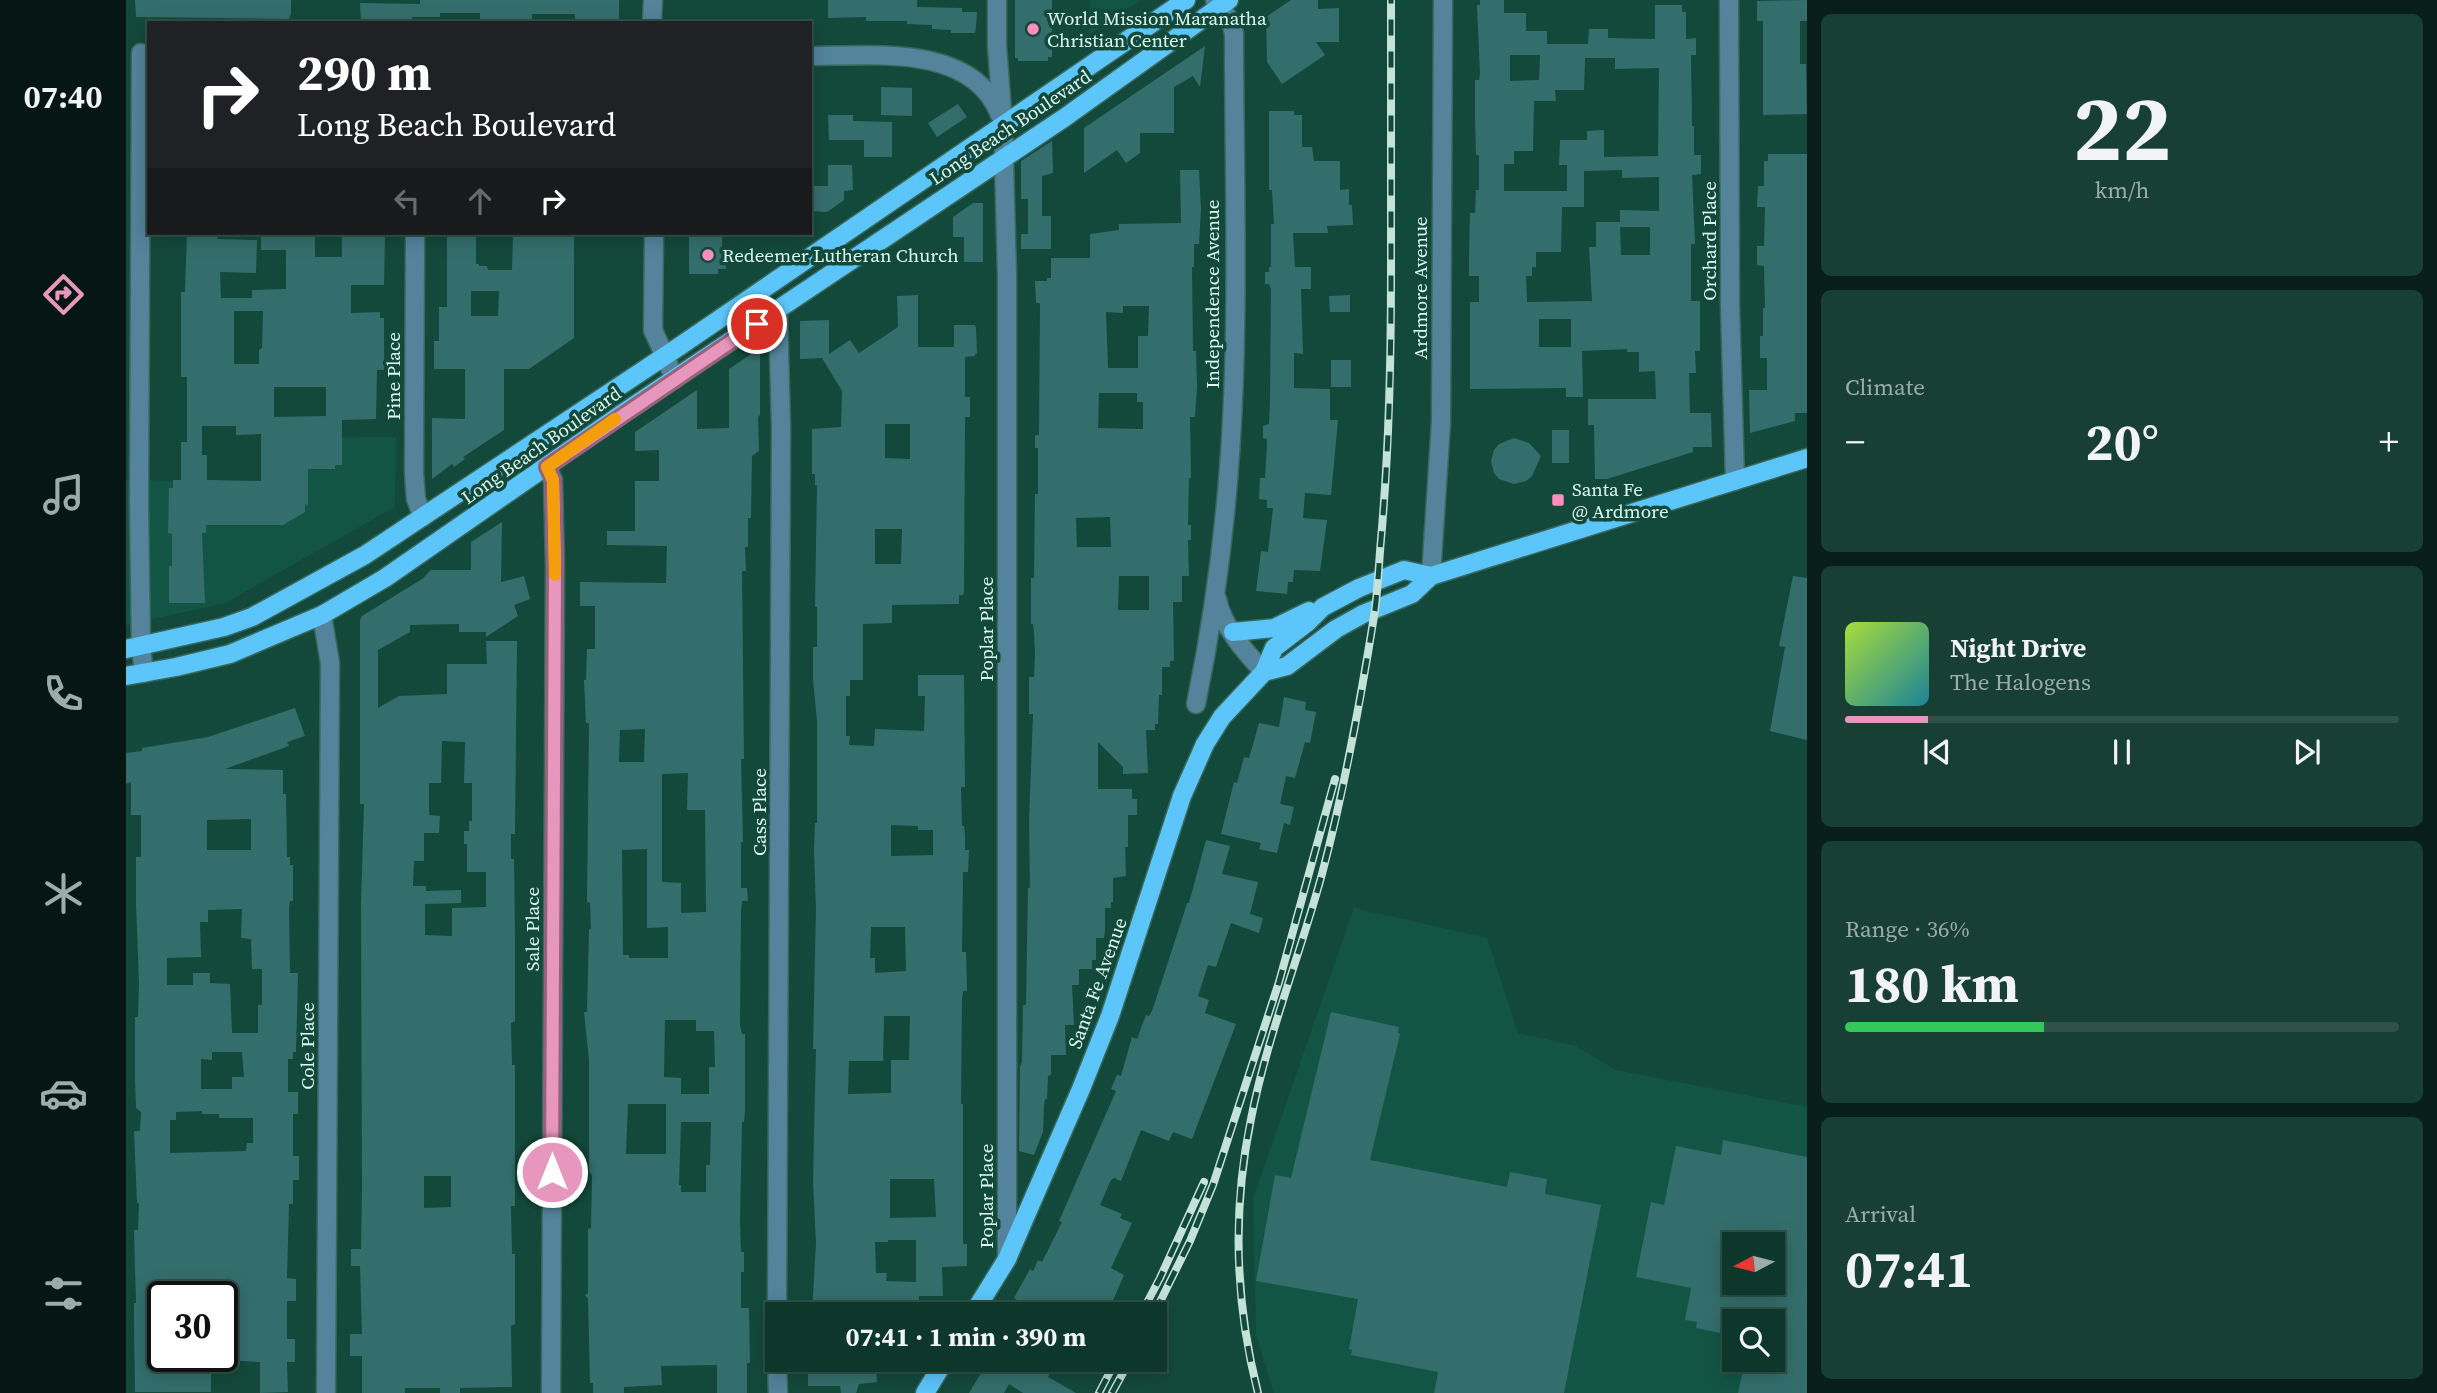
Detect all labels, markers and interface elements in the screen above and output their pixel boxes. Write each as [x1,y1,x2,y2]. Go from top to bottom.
place label: World Mission Maranatha Christian Center [1047,5,1267,53]
marker: World Mission Maranatha Christian Center [1025,21,1041,37]
text: 290 m [297,39,432,106]
icon: right [182,49,273,140]
street label: Long Beach Boulevard [924,63,1096,191]
text: 22 [2073,66,2171,190]
text: 07:40 [24,75,102,119]
text: Long Beach Boulevard [297,103,616,147]
text: km/h [2095,174,2149,206]
street label: Orchard Place [1696,181,1722,301]
icon: left [388,182,426,220]
icon: ahead [461,182,499,220]
icon: right [534,182,572,220]
street label: Independence Avenue [1199,200,1225,388]
street label: Ardmore Avenue [1407,216,1433,360]
place label: Redeemer Lutheran Church [722,242,959,268]
marker: Redeemer Lutheran Church [700,247,716,263]
icon: directions [39,270,88,319]
pin [727,294,787,354]
icon: arrive [738,305,776,343]
street label: Pine Place [380,332,406,420]
text: Climate [1845,371,1925,403]
street label: Long Beach Boulevard [456,380,626,510]
text: 20° [2085,406,2159,477]
text: − [1845,416,1865,468]
text: + [2379,416,2399,468]
icon: music [39,470,88,519]
place label: Santa Fe @ Ardmore [1572,476,1669,524]
marker: Santa Fe @ Ardmore [1550,492,1566,508]
street label: Poplar Place [973,577,999,681]
text: Night Drive [1950,630,2086,666]
text: The Halogens [1950,666,2091,698]
icon: phone [39,669,88,718]
icon: previous [1918,733,1956,771]
icon: pause [2103,733,2141,771]
icon: next [2288,733,2326,771]
street label: Cass Place [746,768,772,856]
icon: climate [39,869,88,918]
street label: Sale Place [519,887,545,971]
text: Range · 36% [1845,913,1970,945]
street label: Santa Fe Avenue [1061,914,1133,1052]
text: 180 km [1845,948,2019,1019]
street label: Cole Place [294,1002,320,1090]
icon: car [39,1069,88,1118]
position arrow [515,1135,589,1209]
street label: Poplar Place [973,1144,999,1248]
text: Arrival [1845,1198,1916,1230]
north arrow [1722,1232,1785,1295]
map controls [1722,1232,1785,1372]
text: 07:41 [1845,1233,1973,1304]
icon: filters [39,1269,88,1318]
speed limit sign: 30 [147,1281,238,1372]
button: search [1722,1309,1785,1372]
text: 07:41 · 1 min · 390 m [846,1319,1086,1355]

